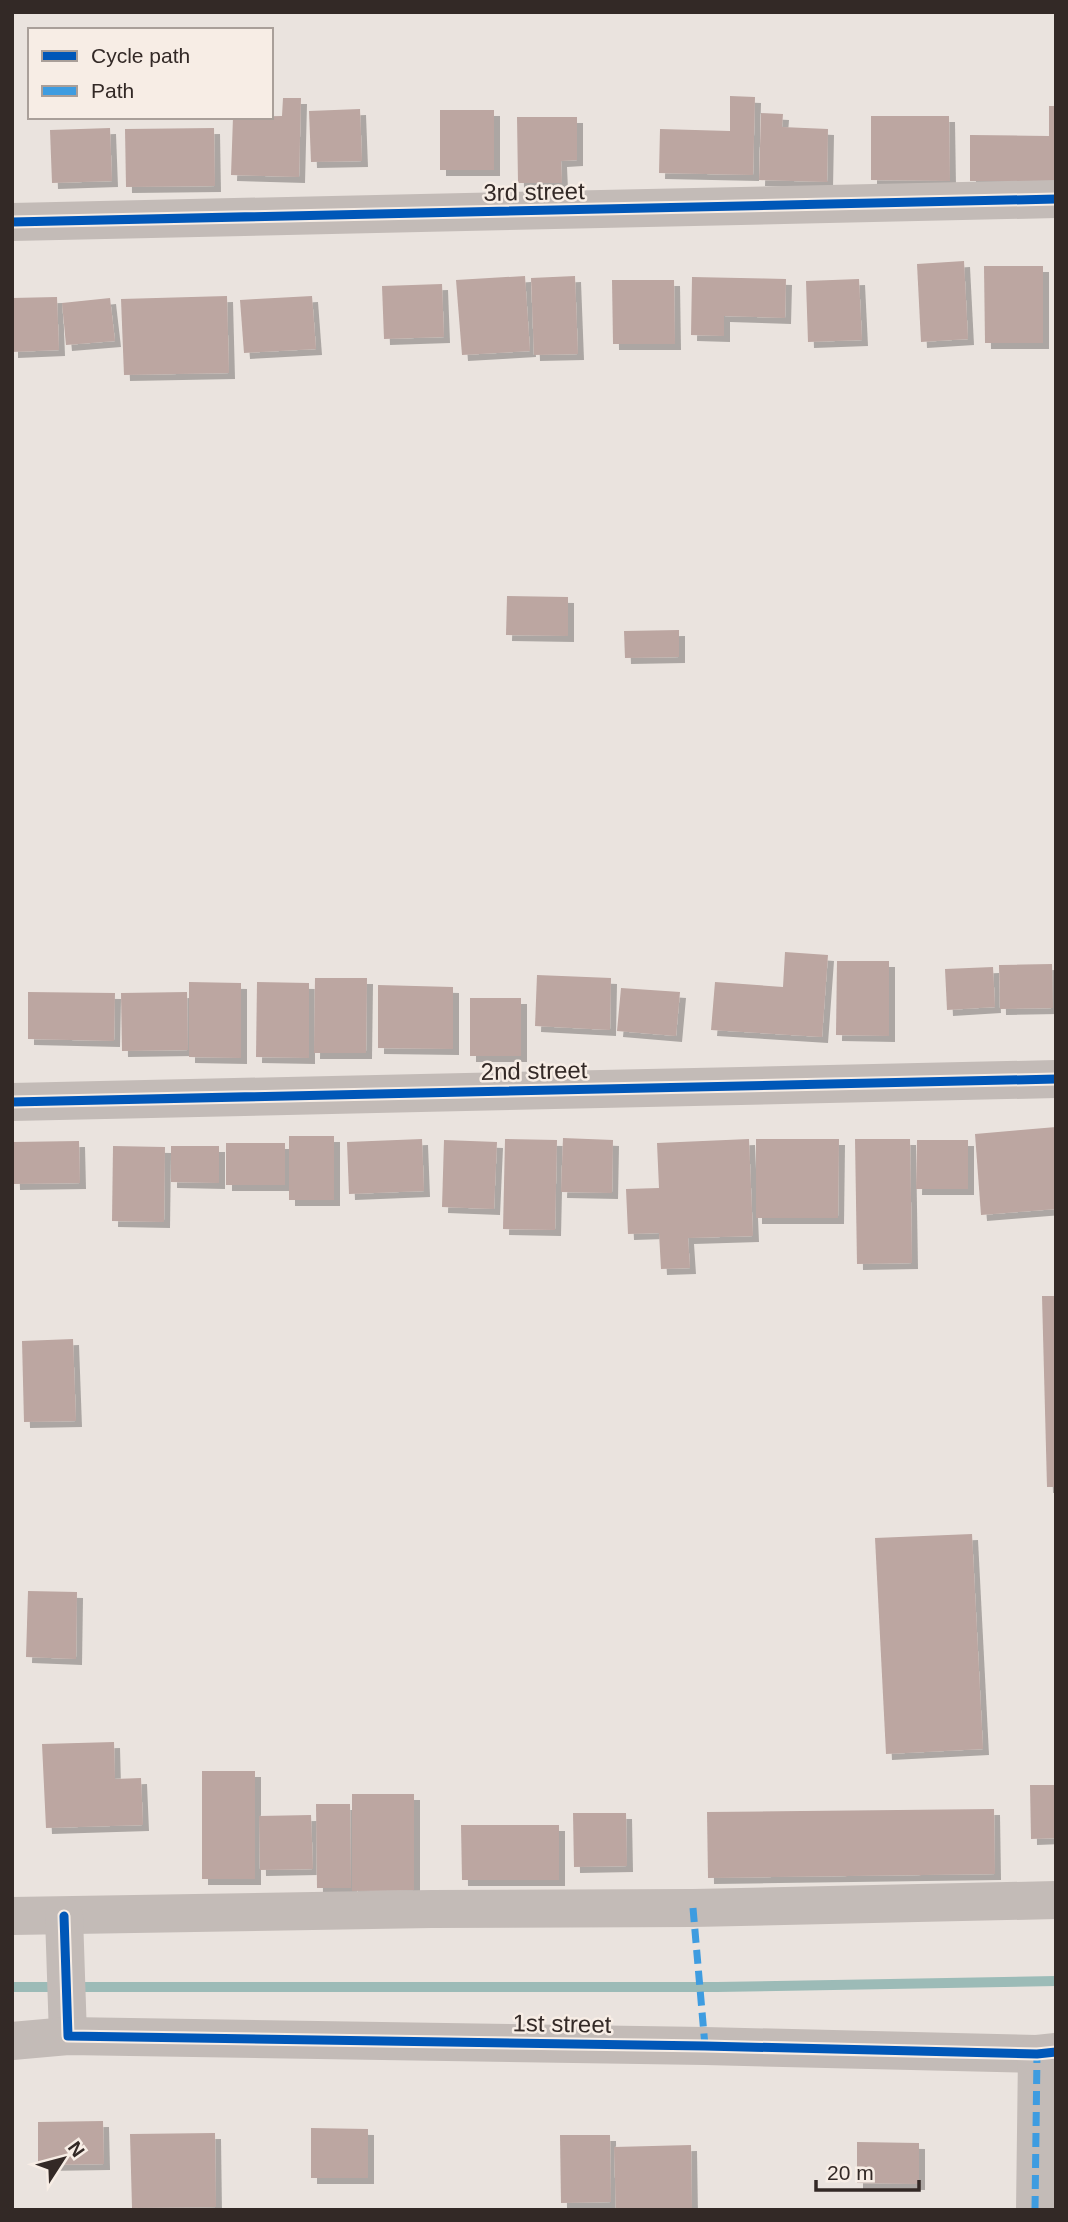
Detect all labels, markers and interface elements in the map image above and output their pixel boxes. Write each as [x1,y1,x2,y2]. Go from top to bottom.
legend [28,28,273,119]
text: Cycle path [91,44,190,67]
text: Path [91,79,134,102]
street label: 3rd street [483,177,585,206]
street label: 2nd street [480,1056,588,1085]
street label: 1st street [512,2009,612,2038]
north arrow [28,2124,98,2194]
text: N [64,2138,89,2161]
scale bar [816,2148,919,2192]
text: 20 m [827,2161,874,2184]

